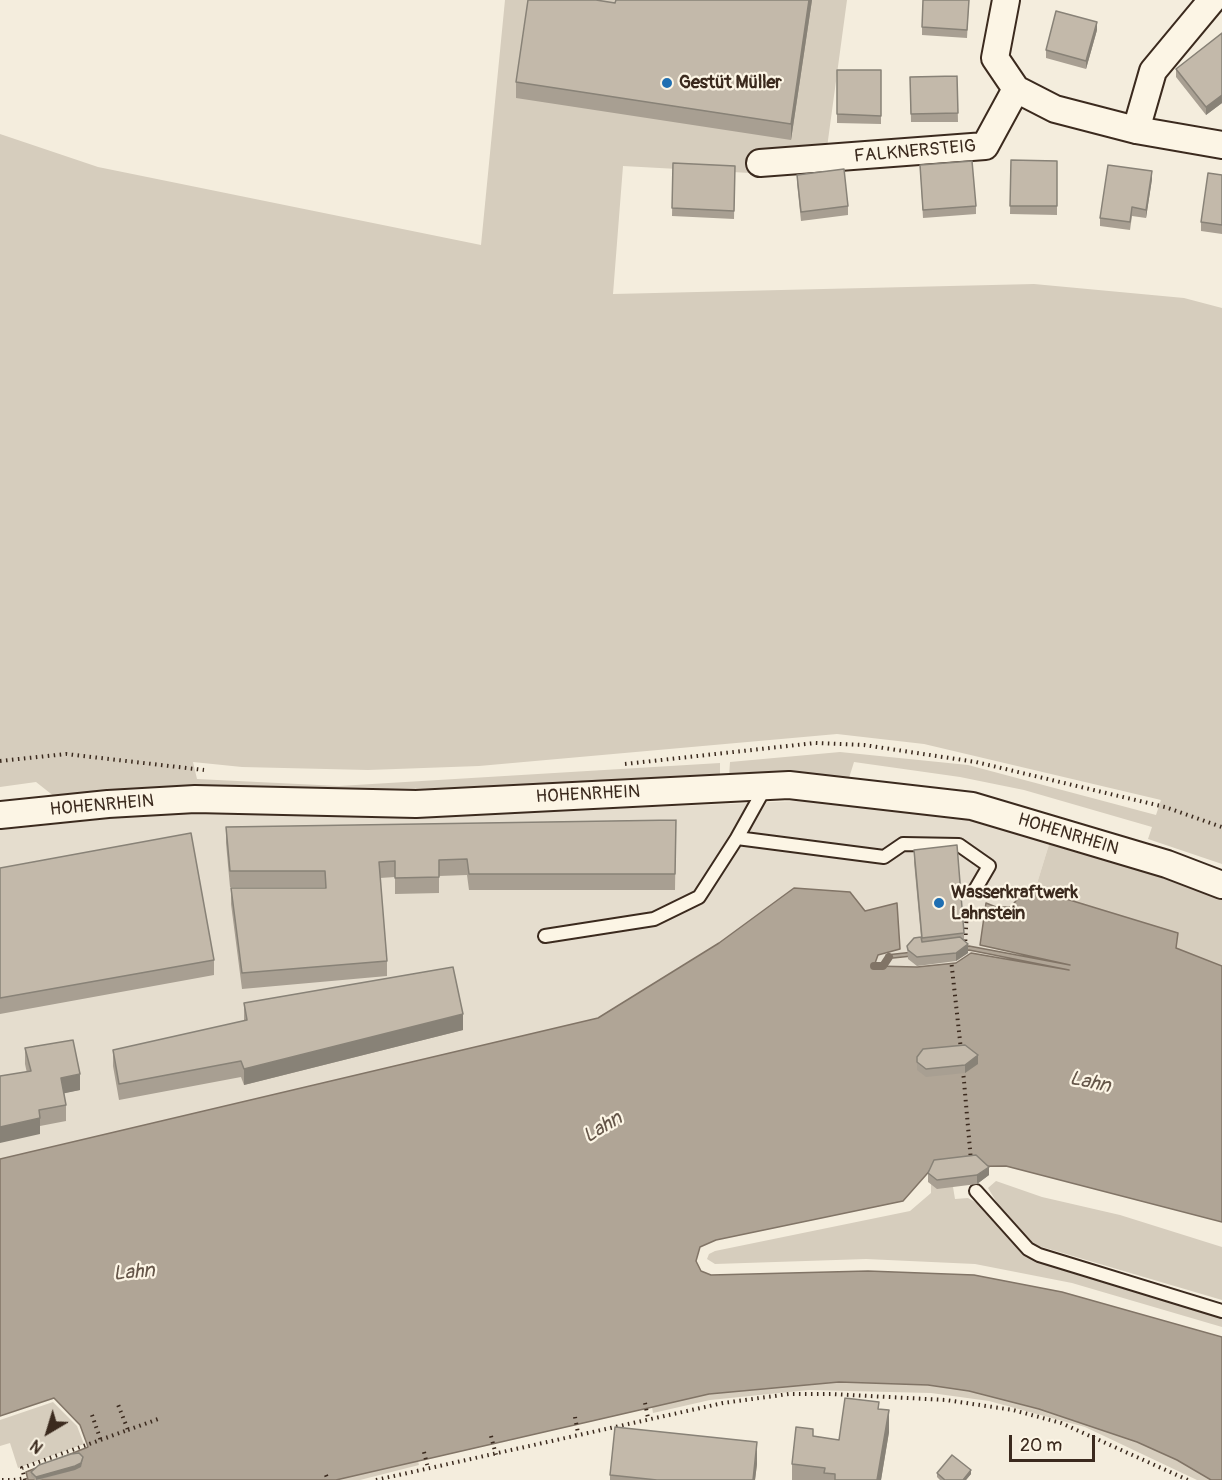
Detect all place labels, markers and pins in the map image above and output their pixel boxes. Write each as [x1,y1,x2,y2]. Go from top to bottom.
place label: Gestüt Müller [679,72,782,94]
marker: Gestüt Müller [660,76,674,90]
place label: Wasserkraftwerk Lahnstein [951,882,1078,924]
marker: Wasserkraftwerk Lahnstein [932,896,946,910]

